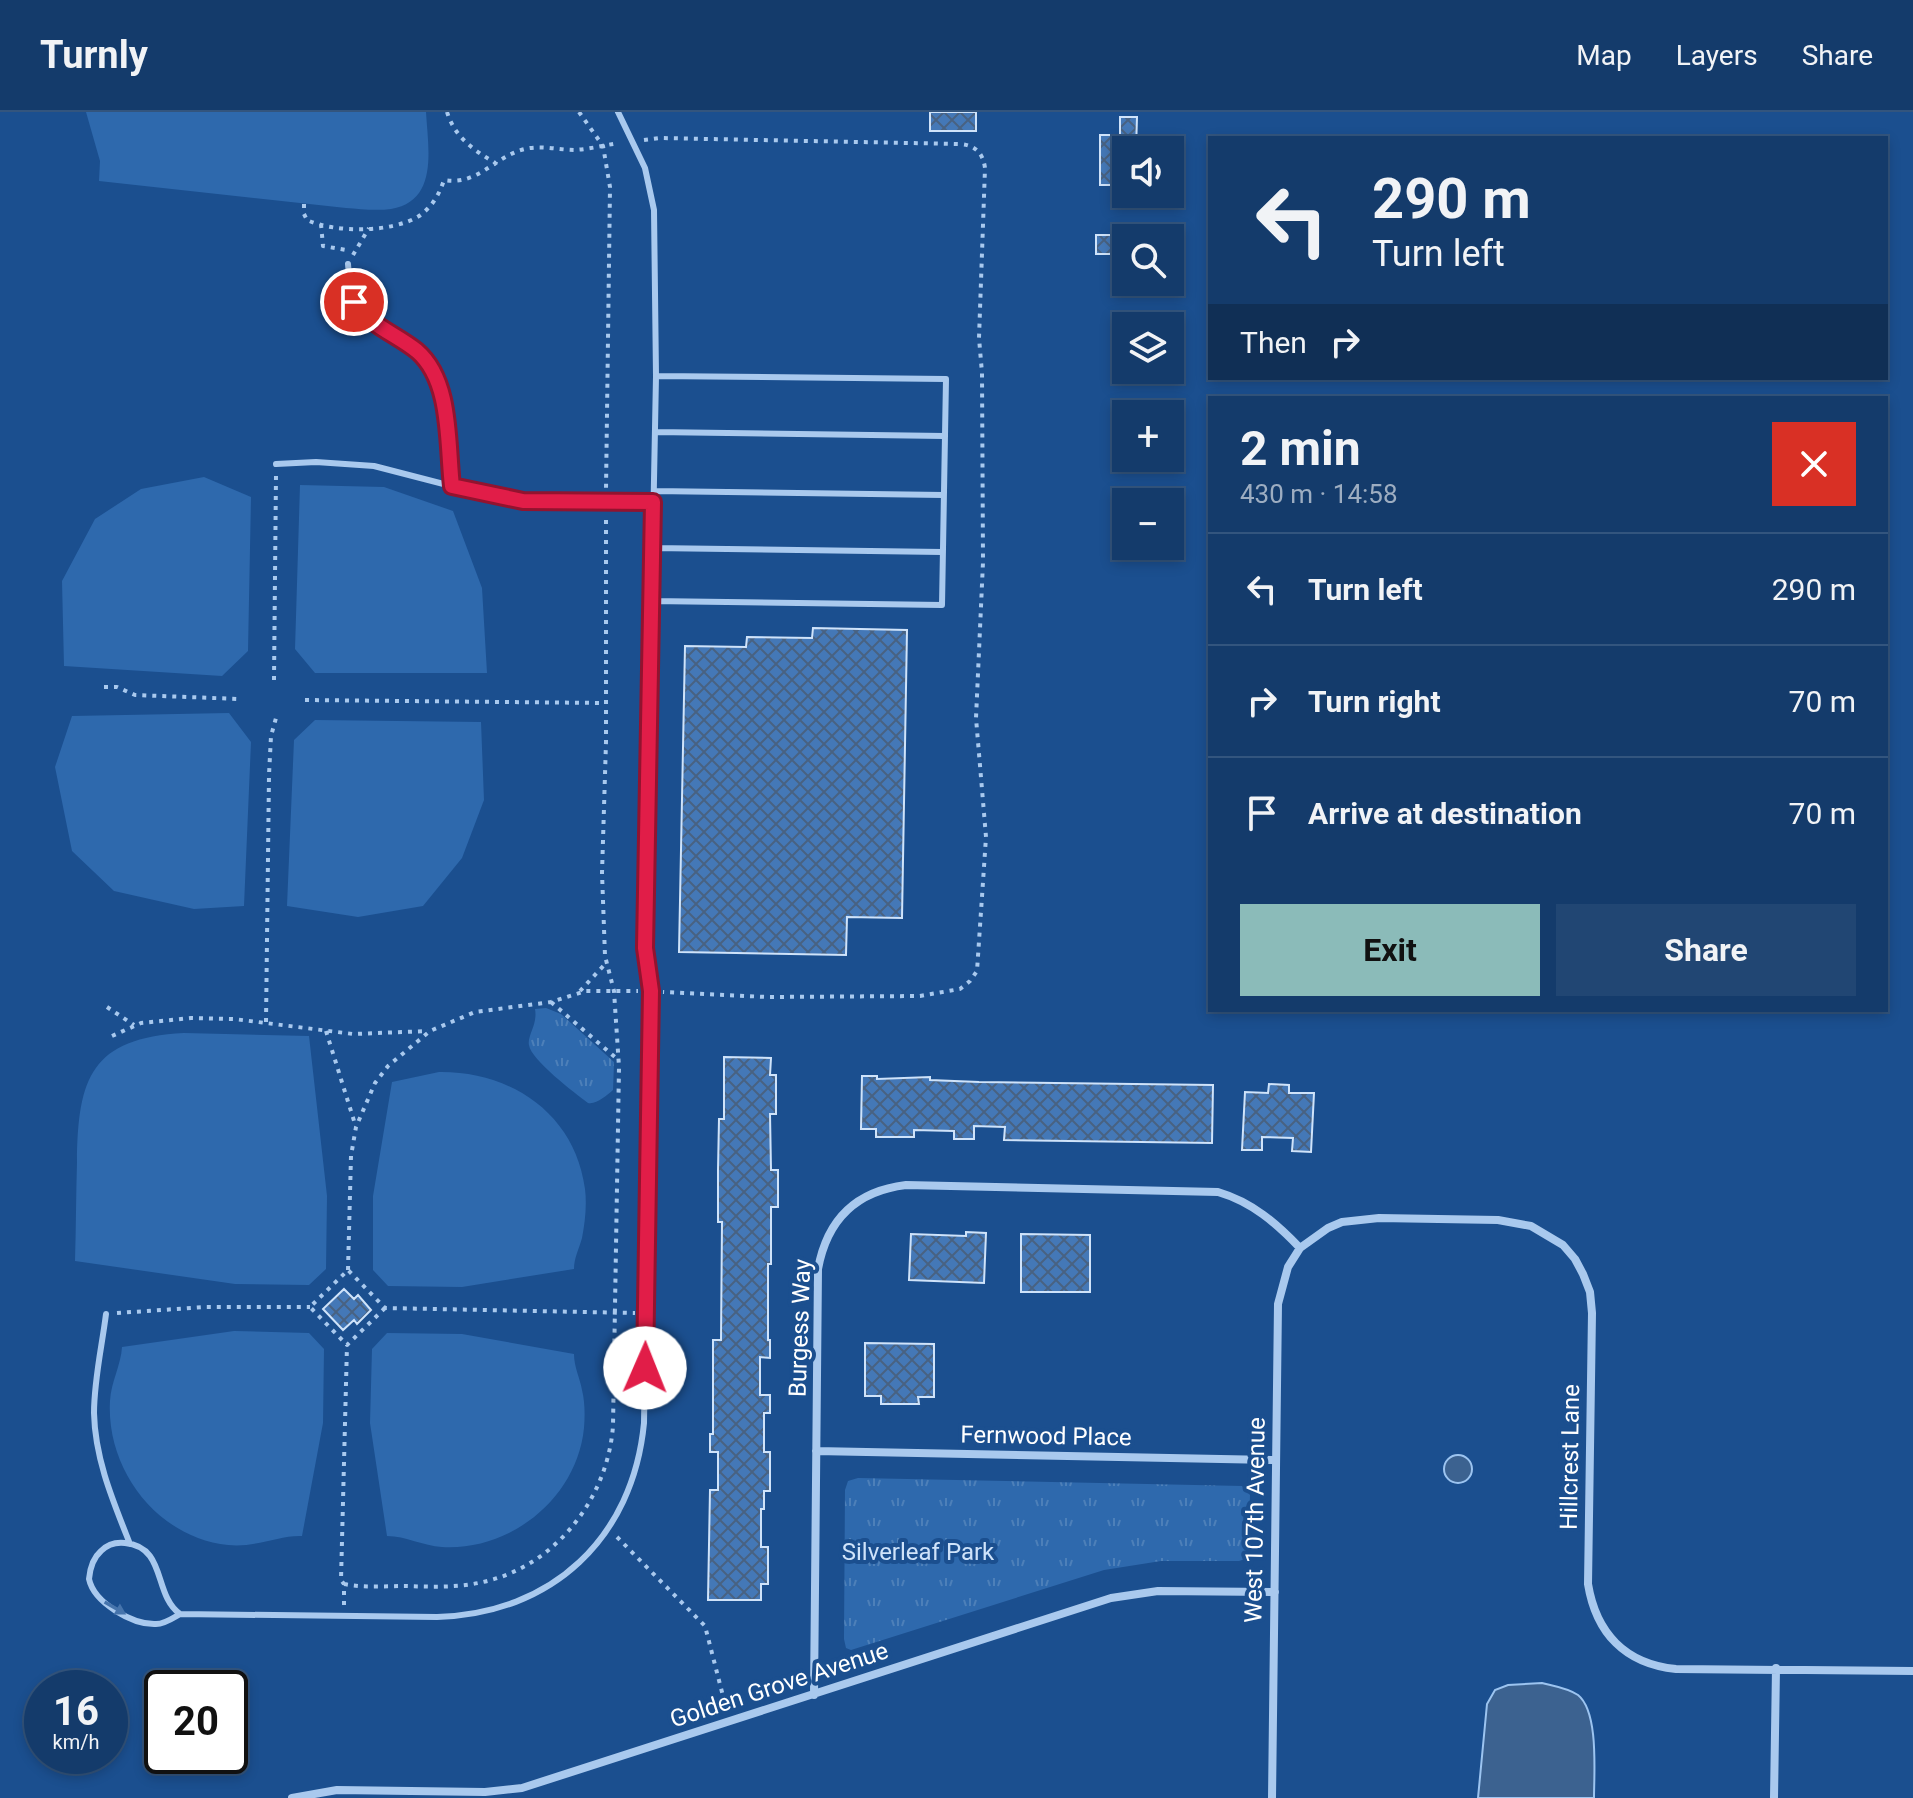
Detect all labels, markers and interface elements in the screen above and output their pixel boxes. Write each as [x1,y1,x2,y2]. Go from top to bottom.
text: Turnly [40,33,148,77]
text: Map [1576,39,1632,72]
text: Layers [1676,39,1758,72]
text: Share [1802,39,1873,72]
map controls [1112,136,1184,560]
button: sound [1112,136,1184,208]
text: 290 m [1372,166,1531,232]
icon: left [1240,168,1344,272]
button: search [1112,224,1184,296]
text: Turn left [1372,233,1505,275]
pin [320,268,388,336]
icon: arrive [332,280,376,324]
button: layers [1112,312,1184,384]
icon: right [1323,320,1367,364]
text: Then [1240,325,1307,360]
button: + [1112,400,1184,472]
text: 2 min [1240,420,1361,477]
button: close [1772,422,1856,506]
text: 430 m · 14:58 [1240,479,1398,509]
button: − [1112,488,1184,560]
icon: left [1240,567,1284,611]
text: Turn left [1308,572,1423,607]
text: 290 m [1772,572,1856,607]
icon: right [1240,679,1284,723]
text: Turn right [1308,684,1441,719]
text: 70 m [1789,684,1856,719]
icon: arrive [1240,791,1284,835]
text: Arrive at destination [1308,796,1582,831]
text: 70 m [1789,796,1856,831]
button: Exit [1240,904,1540,996]
button: Share [1556,904,1856,996]
street label: Burgess Way [784,1258,816,1398]
position arrow [603,1326,687,1410]
street label: Hillcrest Lane [1555,1384,1585,1530]
street label: West 107th Avenue [1239,1417,1271,1623]
street label: Fernwood Place [960,1421,1132,1451]
park label: Silverleaf Park [842,1538,995,1566]
one-way arrow [103,1601,126,1615]
street label: Golden Grove Avenue [666,1636,892,1734]
speed limit sign: 20 [144,1670,248,1774]
text: 16 [53,1688,99,1735]
text: km/h [53,1730,99,1754]

